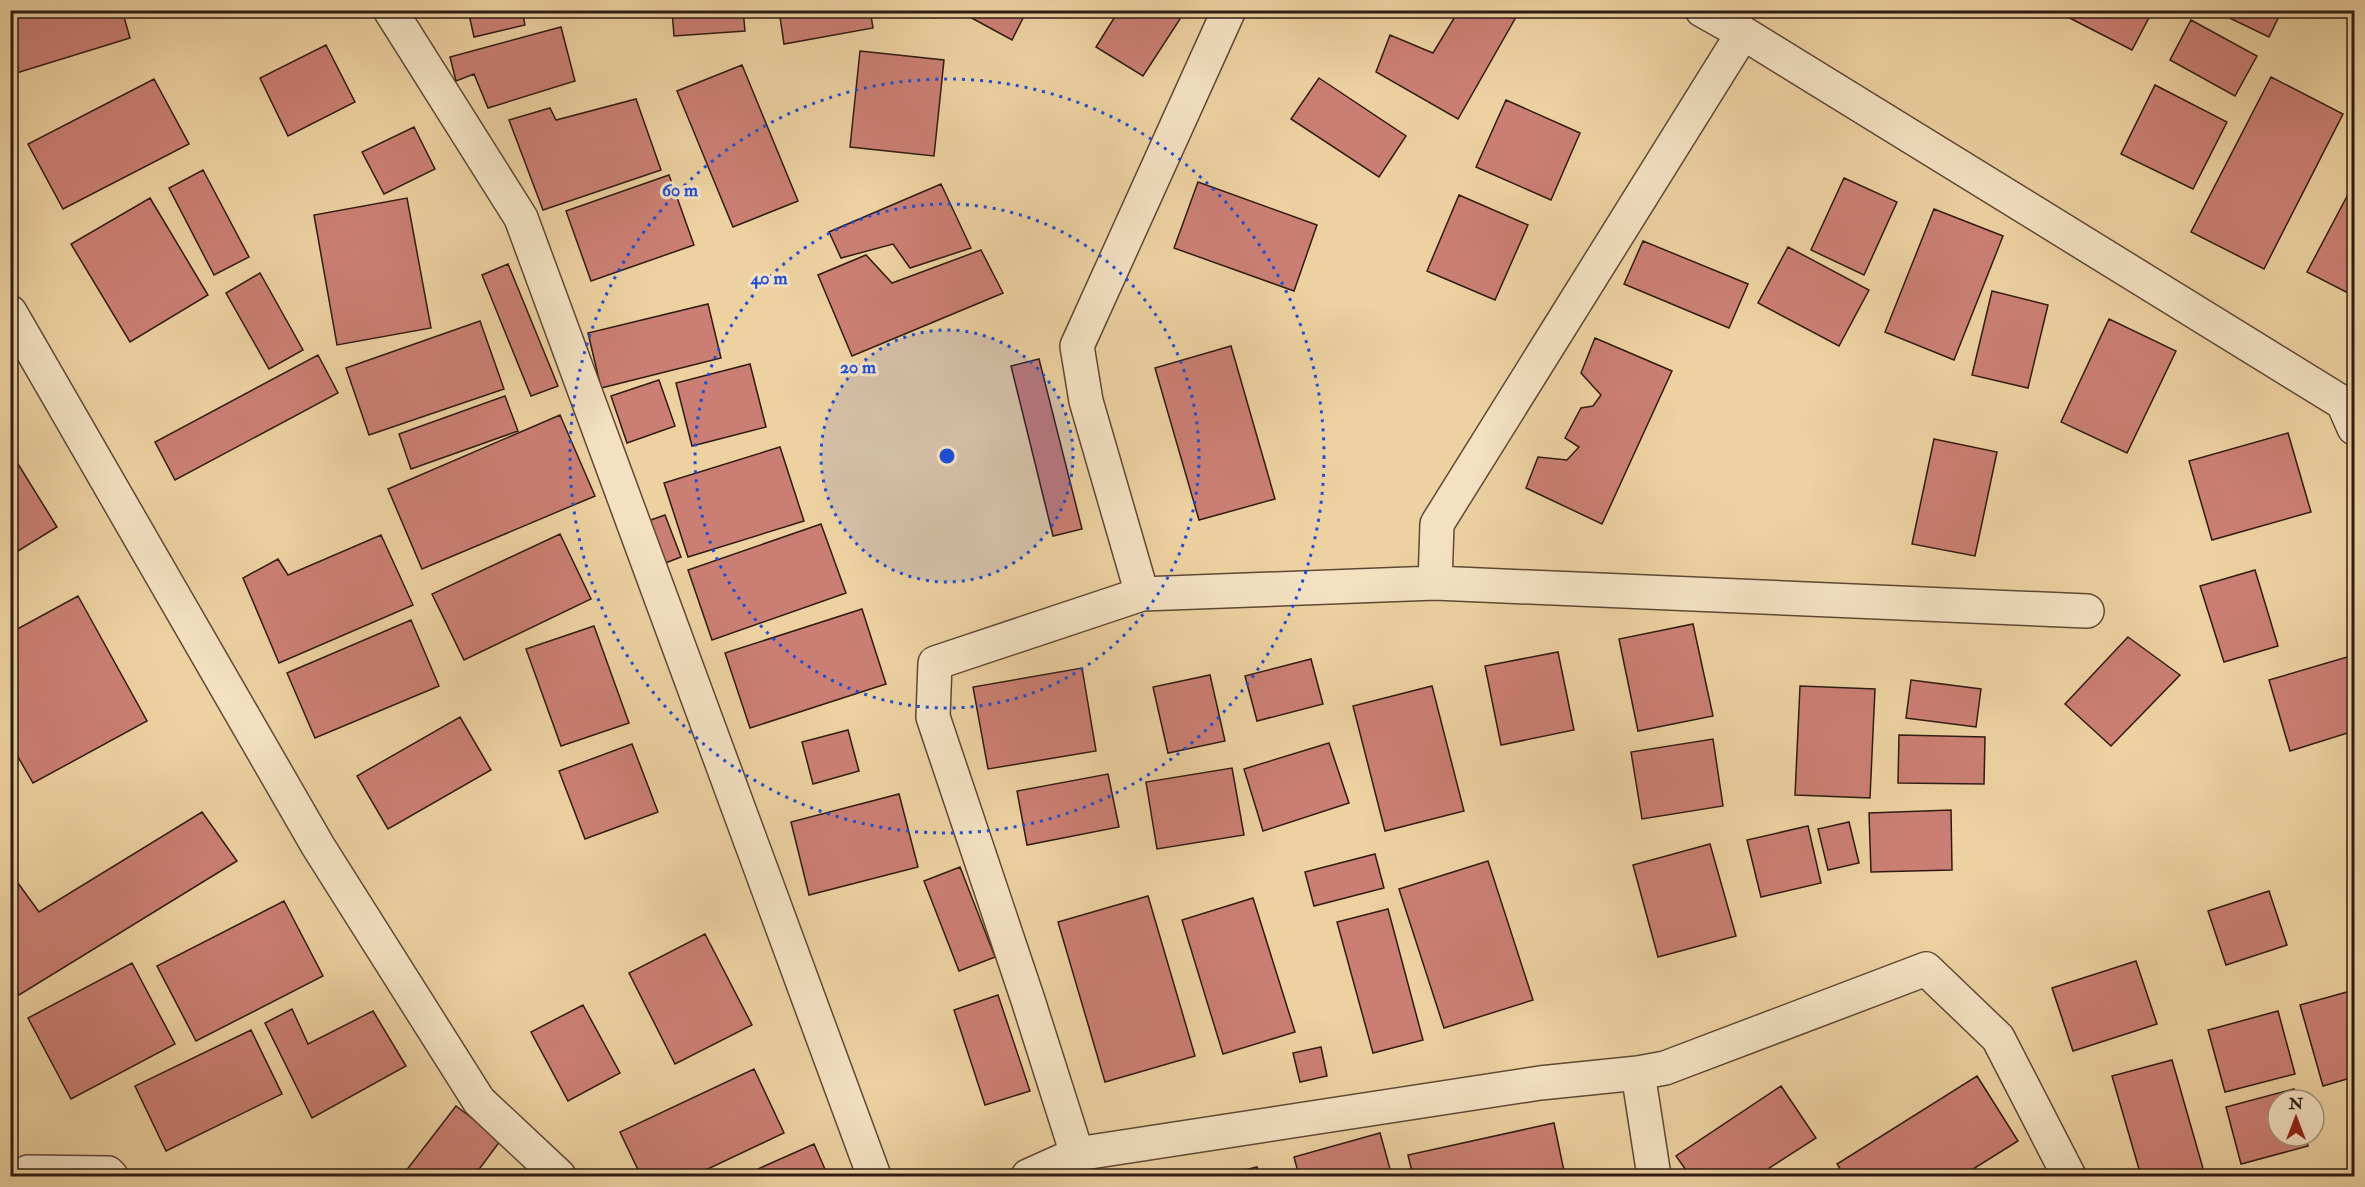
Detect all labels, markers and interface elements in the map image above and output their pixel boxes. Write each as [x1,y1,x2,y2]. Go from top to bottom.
text: 60 m [662,179,699,202]
text: 40 m [750,267,788,290]
text: 20 m [840,356,877,379]
centre of rings [937,446,957,466]
north arrow [2266,1088,2326,1148]
text: N [2288,1094,2304,1114]

